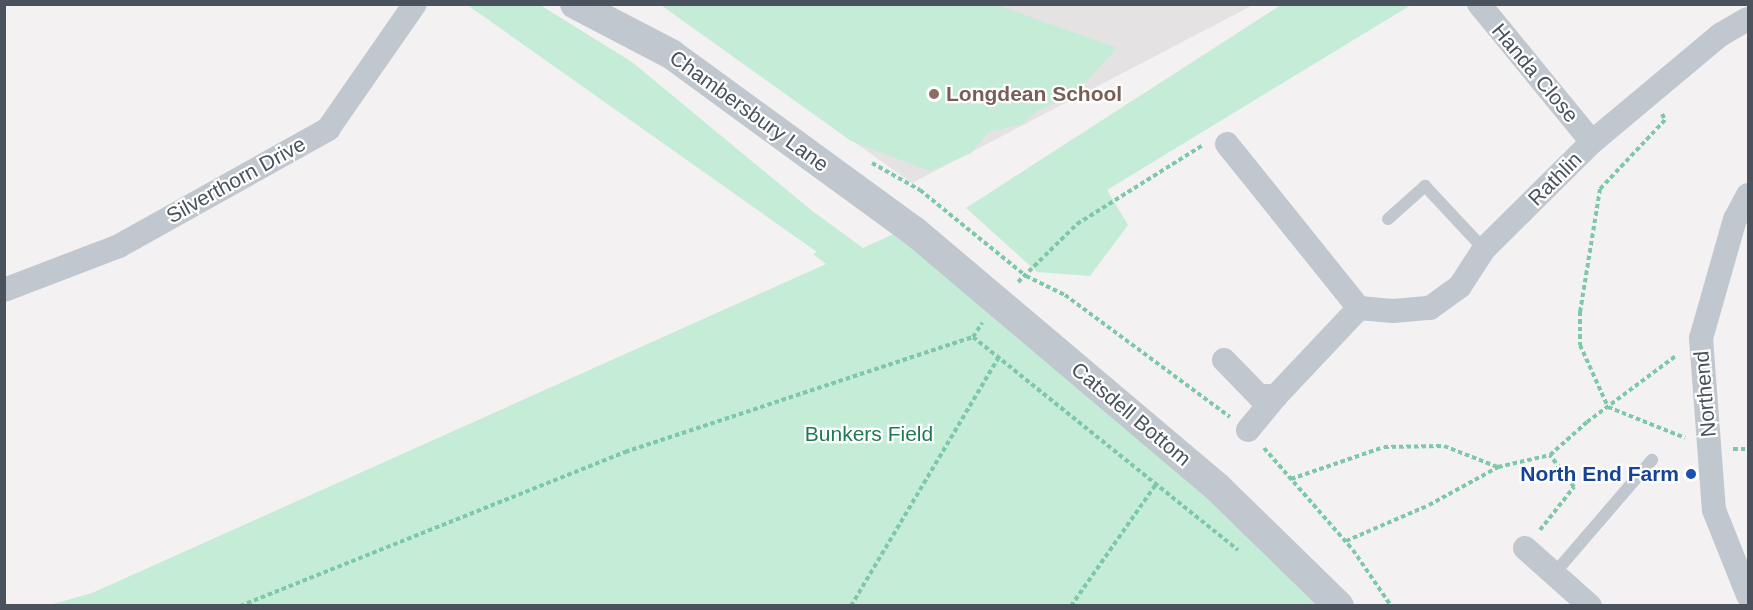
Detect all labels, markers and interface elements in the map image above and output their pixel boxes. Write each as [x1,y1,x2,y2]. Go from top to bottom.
street label: Handa Close [1486,18,1584,128]
street label: Chambersbury Lane [665,45,833,177]
place label: Longdean School [946,81,1122,107]
marker: Longdean School [927,87,941,101]
street label: Silverthorn Drive [162,131,310,229]
street label: Rathlin [1523,147,1587,211]
street label: Northend [1689,350,1721,438]
street label: Catsdell Bottom [1066,357,1196,471]
park label: Bunkers Field [805,421,933,447]
place label: North End Farm [1520,461,1679,487]
marker: North End Farm [1684,467,1698,481]

